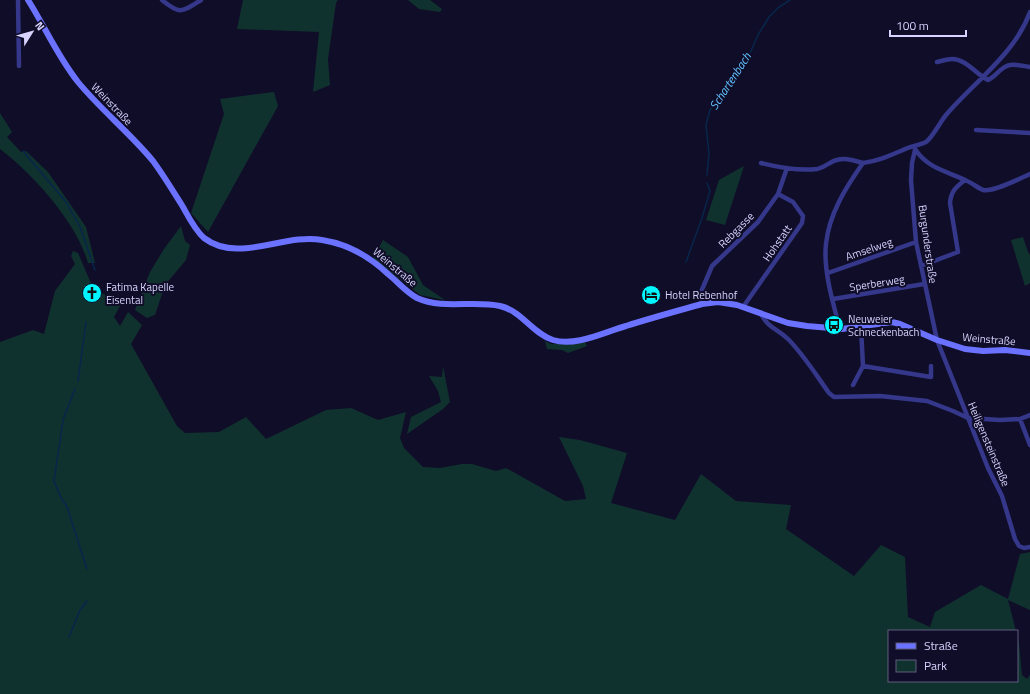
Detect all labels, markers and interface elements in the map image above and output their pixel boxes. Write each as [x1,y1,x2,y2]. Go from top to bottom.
north arrow [12,12,52,52]
scale bar [890,12,966,38]
text: 100 m [896,16,929,35]
text: N [31,18,49,34]
water label: Schartenbach [704,48,756,113]
street label: Weinstraße [88,79,137,129]
street label: Burgunderstraße [915,204,941,285]
street label: Rebgasse [714,208,758,252]
street label: Hohstatt [759,221,795,265]
street label: Amselweg [843,233,895,264]
street label: Weinstraße [369,244,421,291]
street label: Sperberweg [848,271,906,295]
place label: Fatima Kapelle Eisental [106,279,175,308]
church icon: Fatima Kapelle Eisental [81,282,103,304]
hotel icon: Hotel Rebenhof [640,284,662,306]
place label: Hotel Rebenhof [665,287,738,303]
place label: Neuweier Schneckenbach [848,311,920,340]
bus stop icon: Neuweier Schneckenbach [823,314,845,336]
street label: Weinstraße [962,329,1017,349]
street label: Heiligensteinstraße [964,399,1014,489]
legend [888,630,1018,682]
text: Straße [924,636,958,655]
text: Park [924,656,947,675]

